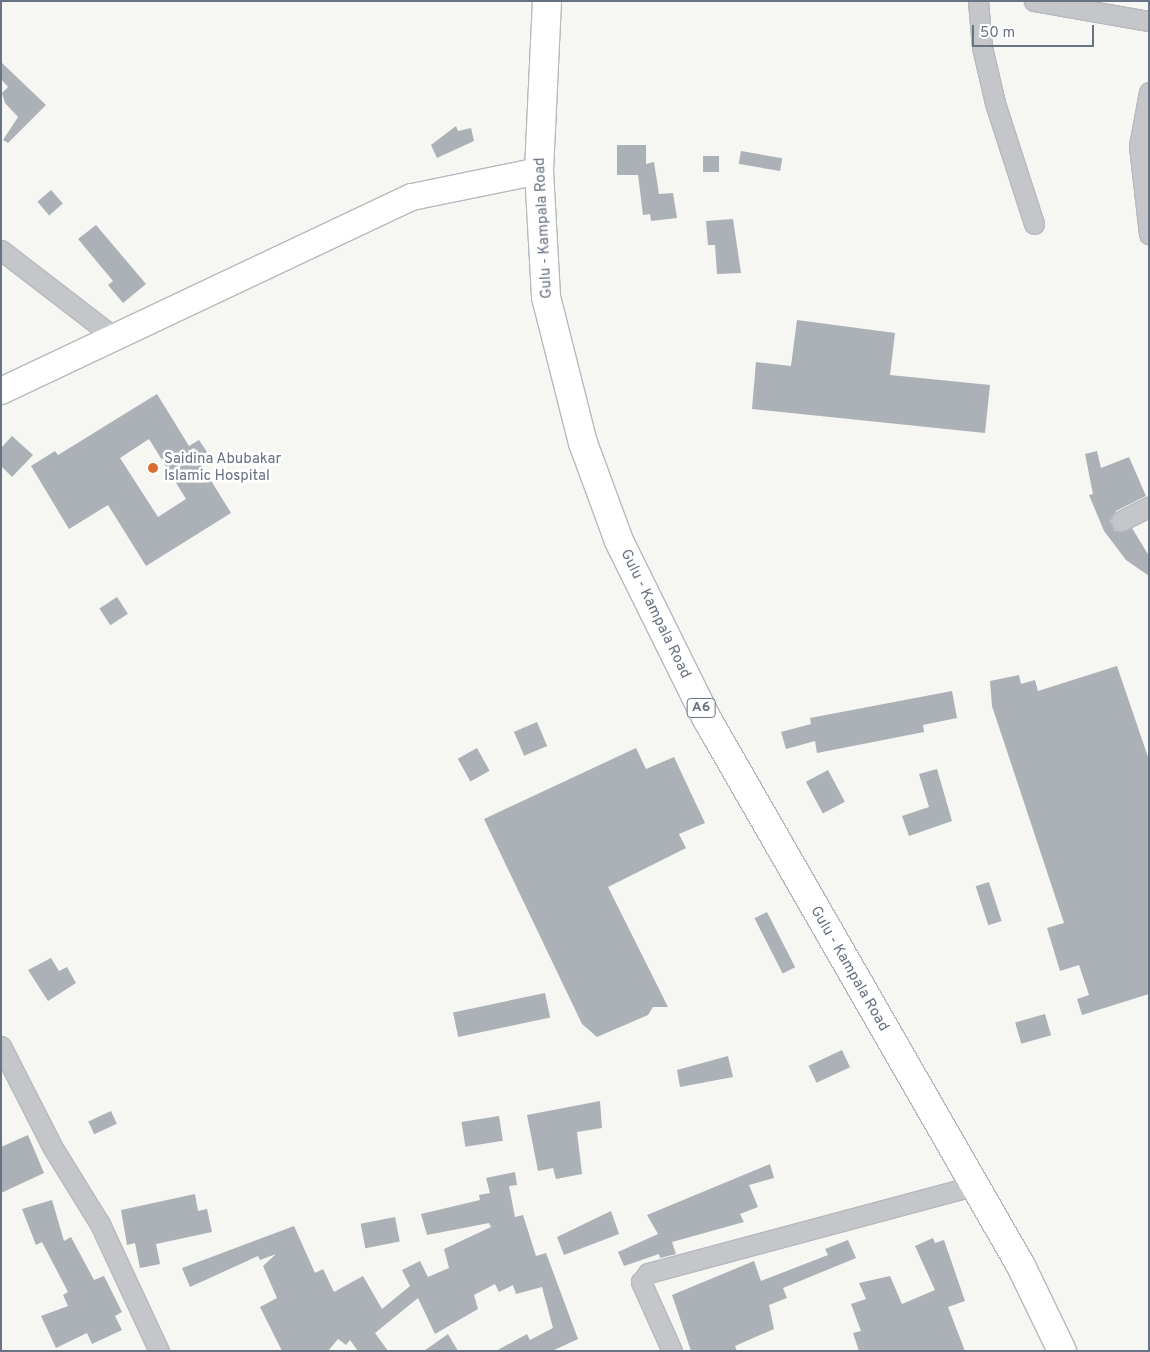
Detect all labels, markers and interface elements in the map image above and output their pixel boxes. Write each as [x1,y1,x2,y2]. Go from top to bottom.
scale bar [975,15,1098,47]
text: 50 m [980,24,1015,43]
street label: Gulu - Kampala Road [531,157,557,299]
place label: Saidina Abubakar Islamic Hospital [164,450,282,485]
marker: Saidina Abubakar Islamic Hospital [146,461,160,475]
street label: Gulu - Kampala Road [616,546,694,682]
road number: A6 [686,696,716,720]
street label: Gulu - Kampala Road [806,903,892,1035]

